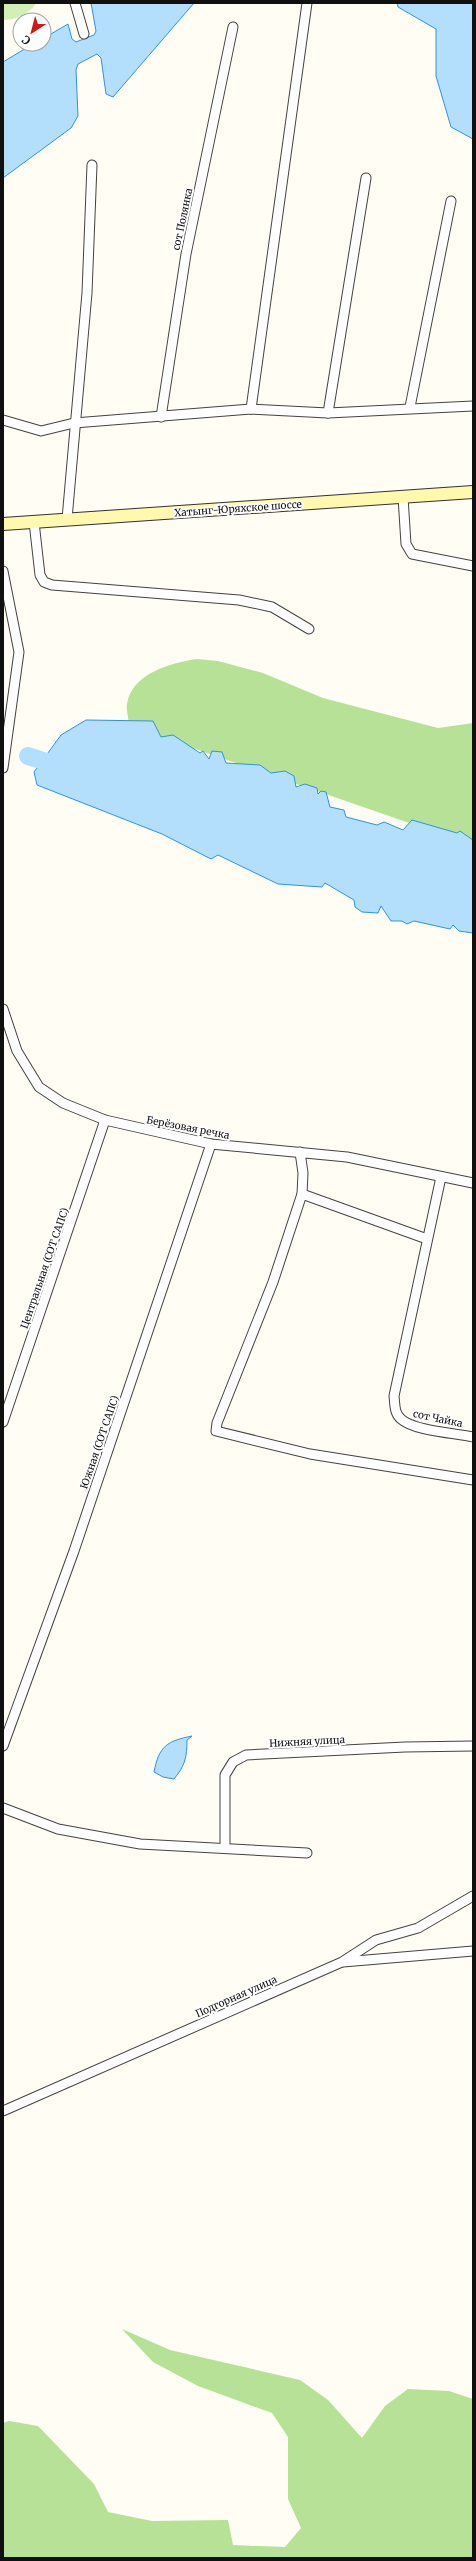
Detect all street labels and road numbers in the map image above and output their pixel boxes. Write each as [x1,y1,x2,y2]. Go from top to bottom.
street label: сот Полянка [170,186,196,251]
street label: Хатынг-Юряхское шоссе [174,498,302,519]
street label: Берёзовая речка [145,1113,231,1142]
street label: Центральная (СОТ САПС) [18,1206,71,1330]
street label: Южная (СОТ САПС) [77,1394,122,1491]
street label: сот Чайка [412,1407,464,1430]
street label: Нижняя улица [269,1733,346,1750]
street label: Подгорная улица [193,1972,280,2020]

